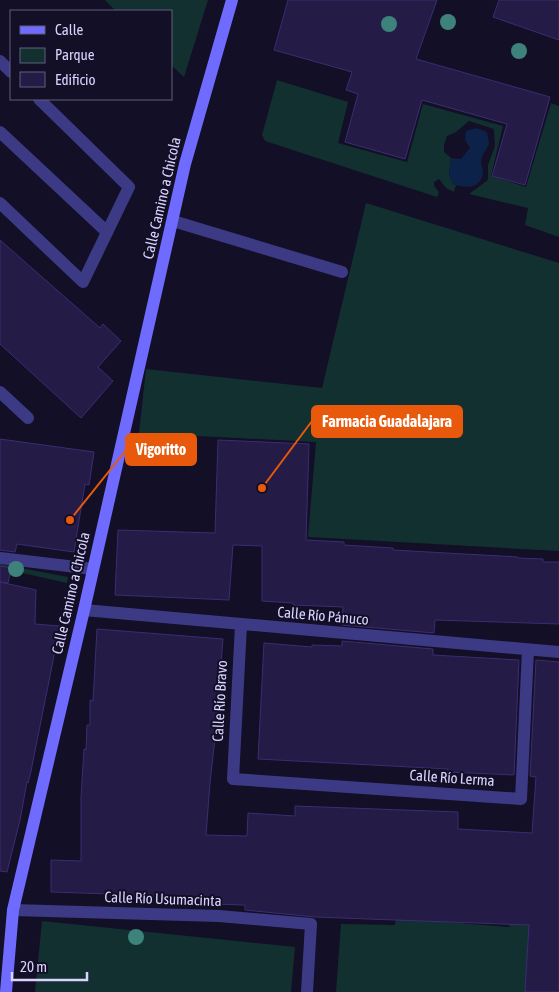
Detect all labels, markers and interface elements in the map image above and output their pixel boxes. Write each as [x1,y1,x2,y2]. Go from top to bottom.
legend [10,10,172,100]
text: Calle [55,21,84,38]
text: Parque [55,46,95,63]
text: Edificio [55,71,96,88]
street label: Calle Camino a Chicola [139,135,184,261]
callout: Farmacia Guadalajara [312,406,462,437]
text: Farmacia Guadalajara [322,412,452,430]
callout: Vigoritto [126,434,196,465]
text: Vigoritto [135,440,187,458]
street label: Calle Camino a Chicola [48,530,93,656]
street label: Calle Río Pánuco [277,603,369,628]
street label: Calle Río Bravo [209,660,230,742]
street label: Calle Río Lerma [409,766,495,789]
street label: Calle Río Usumacinta [104,888,222,909]
scale bar [12,950,88,982]
text: 20 m [20,958,47,975]

